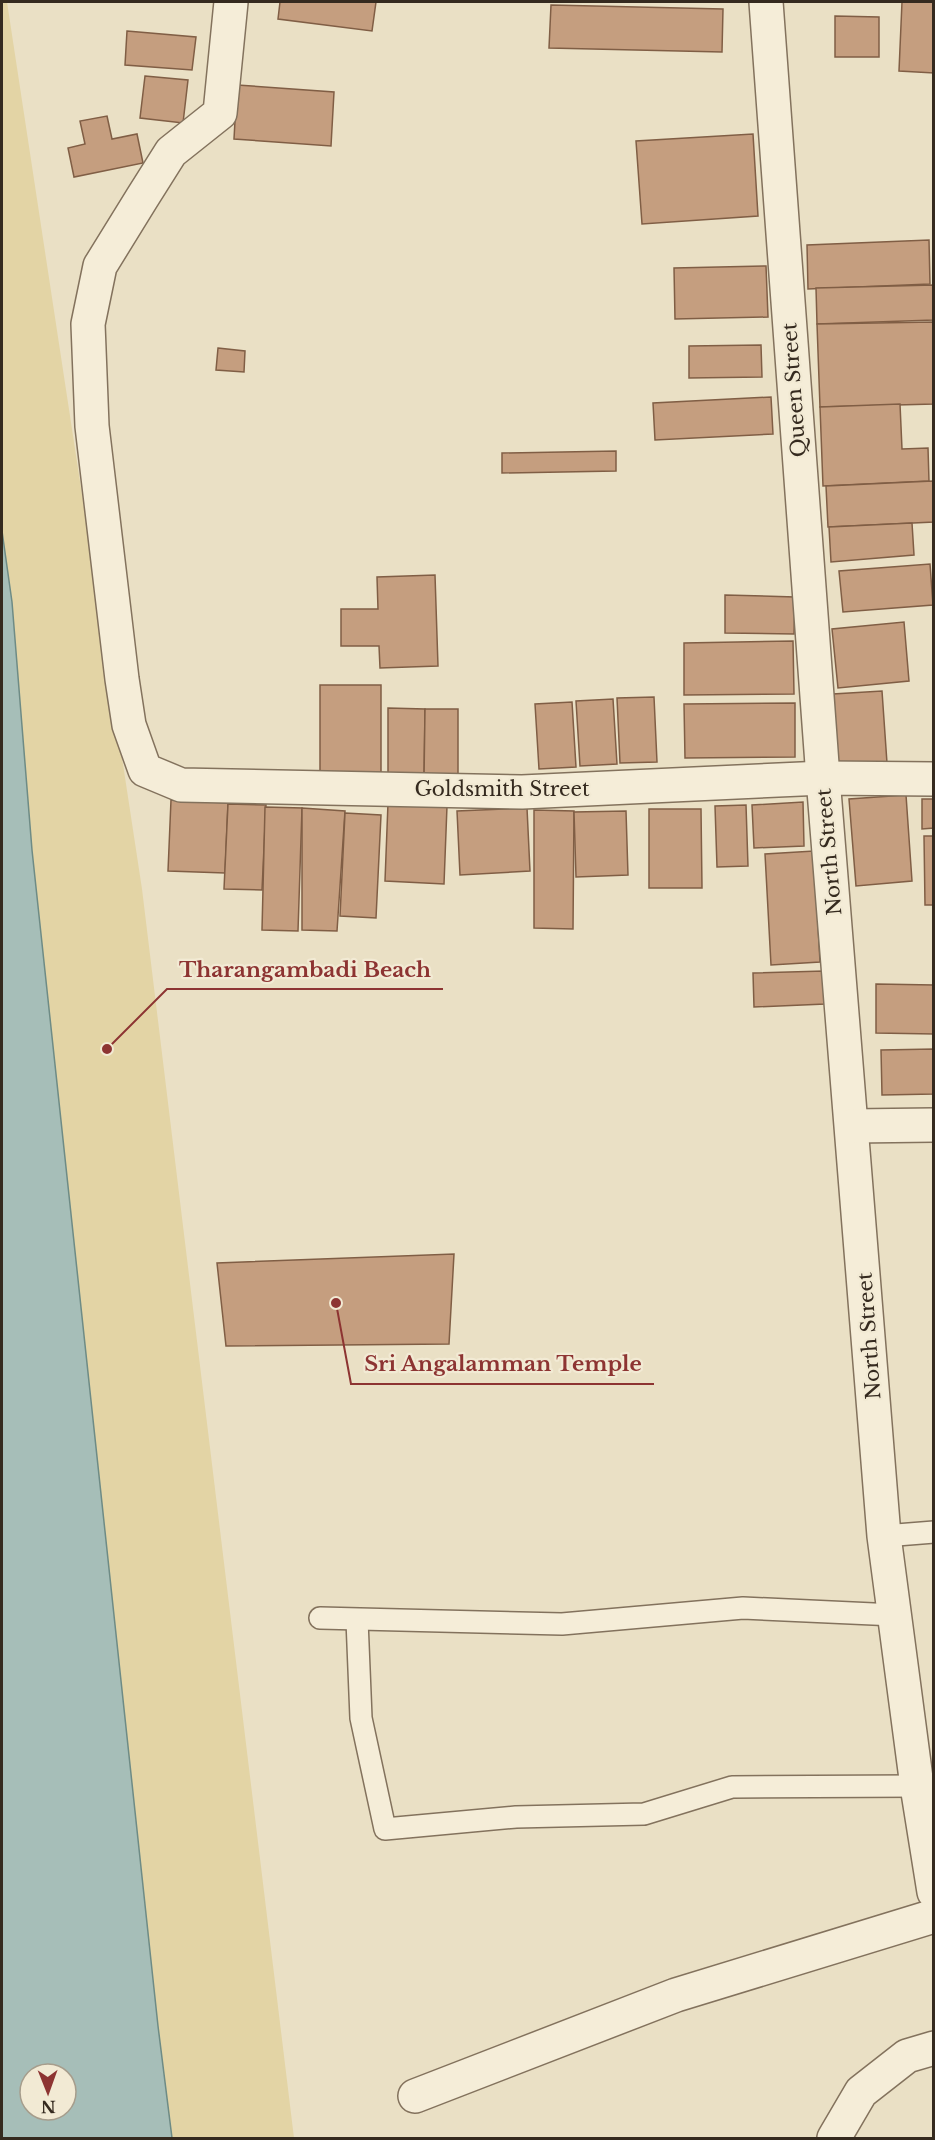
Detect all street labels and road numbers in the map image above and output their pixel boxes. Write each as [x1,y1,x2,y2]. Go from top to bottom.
street label: Queen Street [777,321,811,458]
street label: Goldsmith Street [414,777,590,801]
street label: North Street [811,787,847,916]
street label: North Street [853,1271,885,1400]

